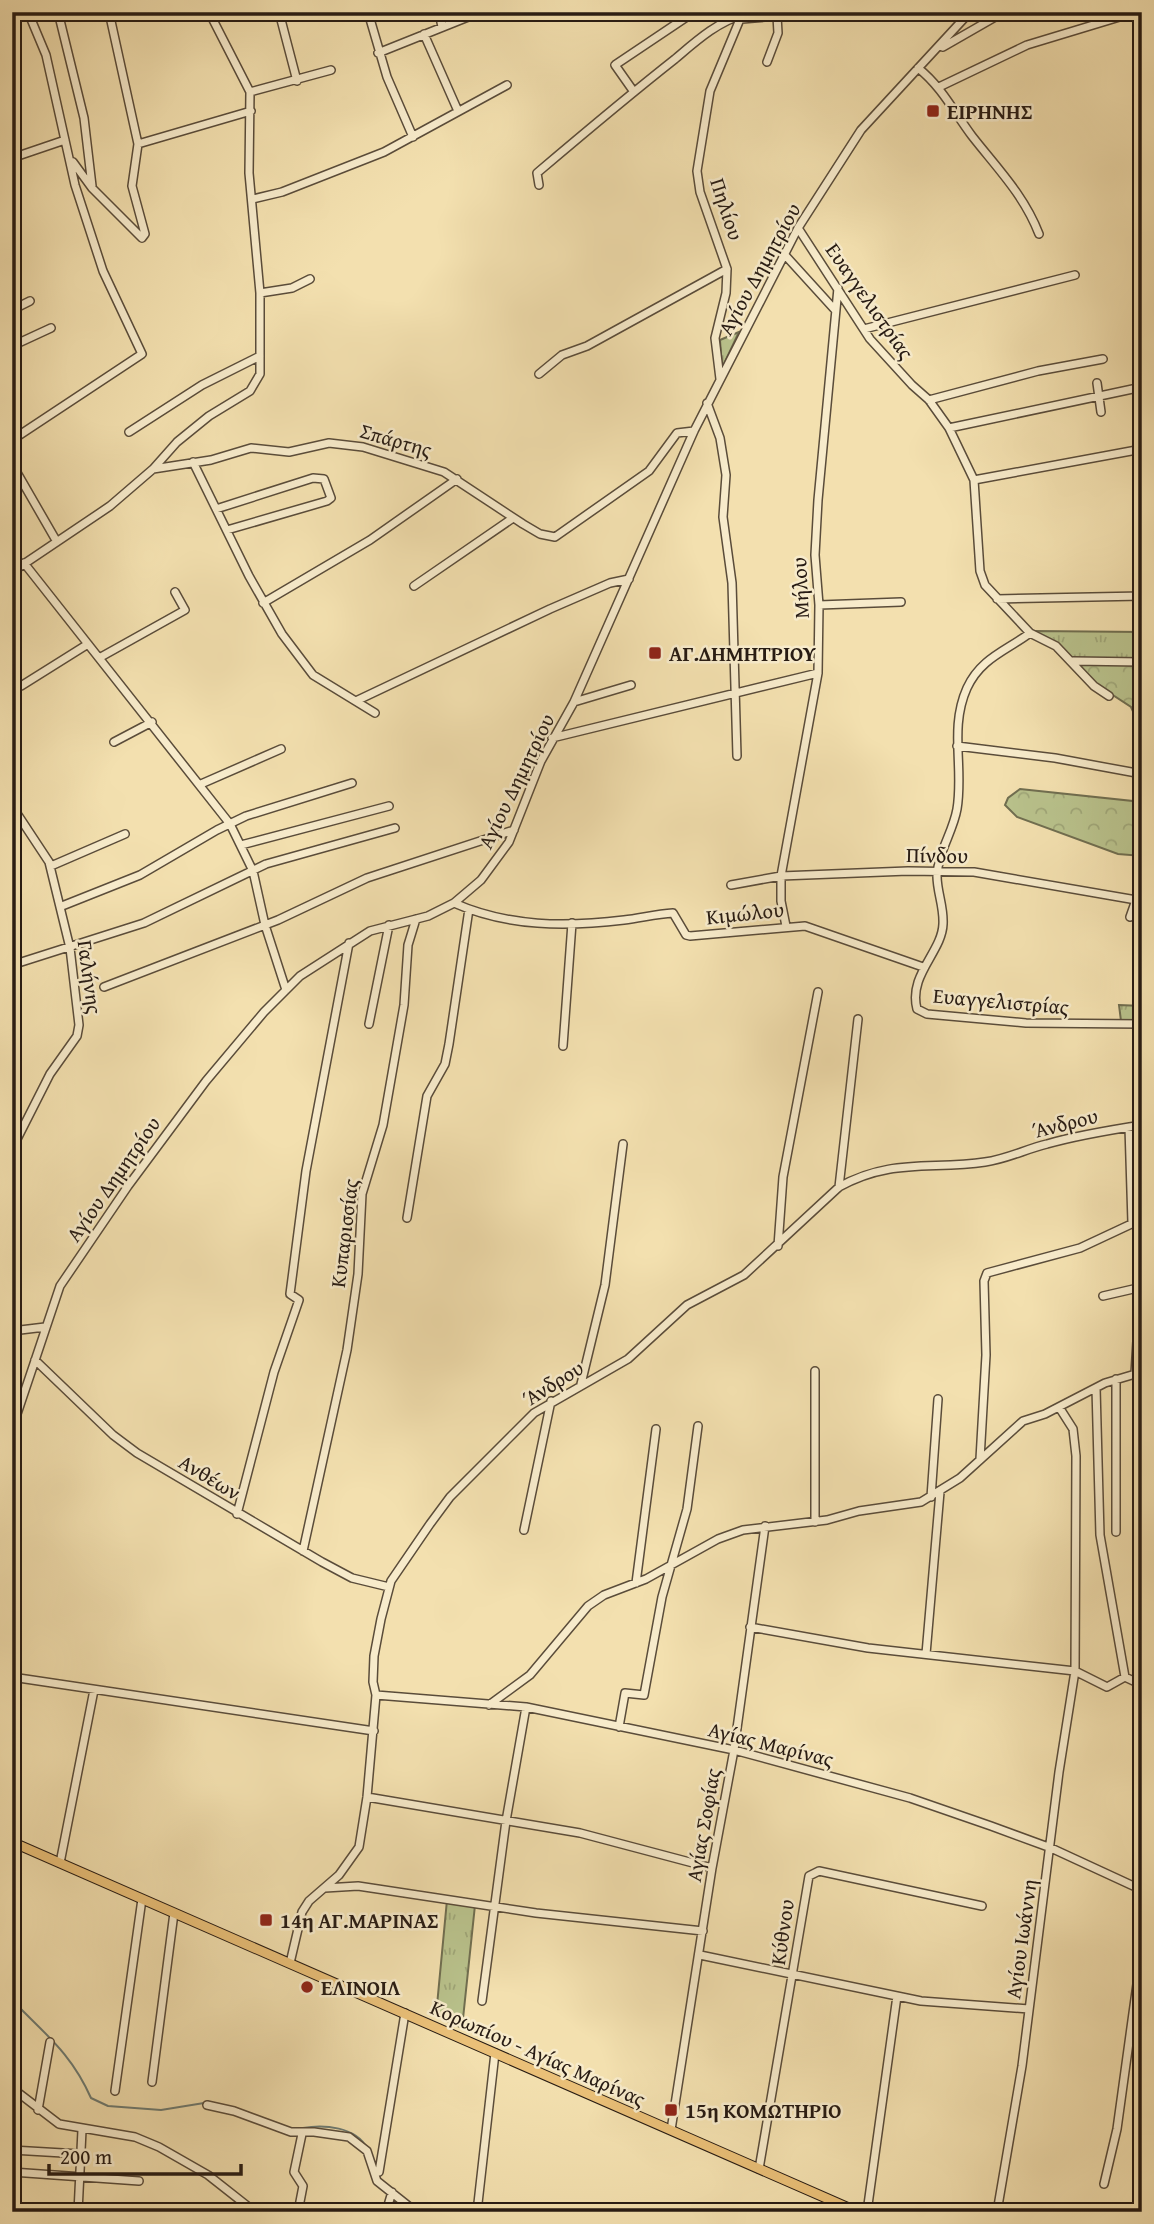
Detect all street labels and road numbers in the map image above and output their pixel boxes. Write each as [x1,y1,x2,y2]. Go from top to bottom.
street label: Πηλίου [702,174,752,244]
street label: Αγίου Δημητρίου [710,197,808,341]
street label: Ευαγγελιστρίας [818,236,922,366]
street label: Σπάρτης [356,415,436,465]
street label: Μήλου [783,556,817,619]
street label: Αγίου Δημητρίου [470,708,562,854]
street label: Πίνδου [906,839,968,871]
street label: Κιμώλου [705,894,785,932]
street label: Γαλήνης [69,938,111,1016]
street label: Ευαγγελιστρίας [932,980,1070,1022]
street label: Άνδρου [1029,1100,1101,1146]
street label: Αγίου Δημητρίου [58,1110,168,1248]
street label: Κυπαρισσίας [322,1177,366,1289]
street label: Άνδρου [517,1352,590,1414]
street label: Ανθέων [173,1446,247,1508]
street label: Αγίας Μαρίνας [705,1713,837,1775]
street label: Αγίας Σοφίας [678,1766,728,1884]
street label: Αγίου Ιωάννη [997,1877,1045,2001]
street label: Κύθνου [762,1897,802,1967]
street label: Κορωπίου - Αγίας Μαρίνας [425,1992,651,2114]

